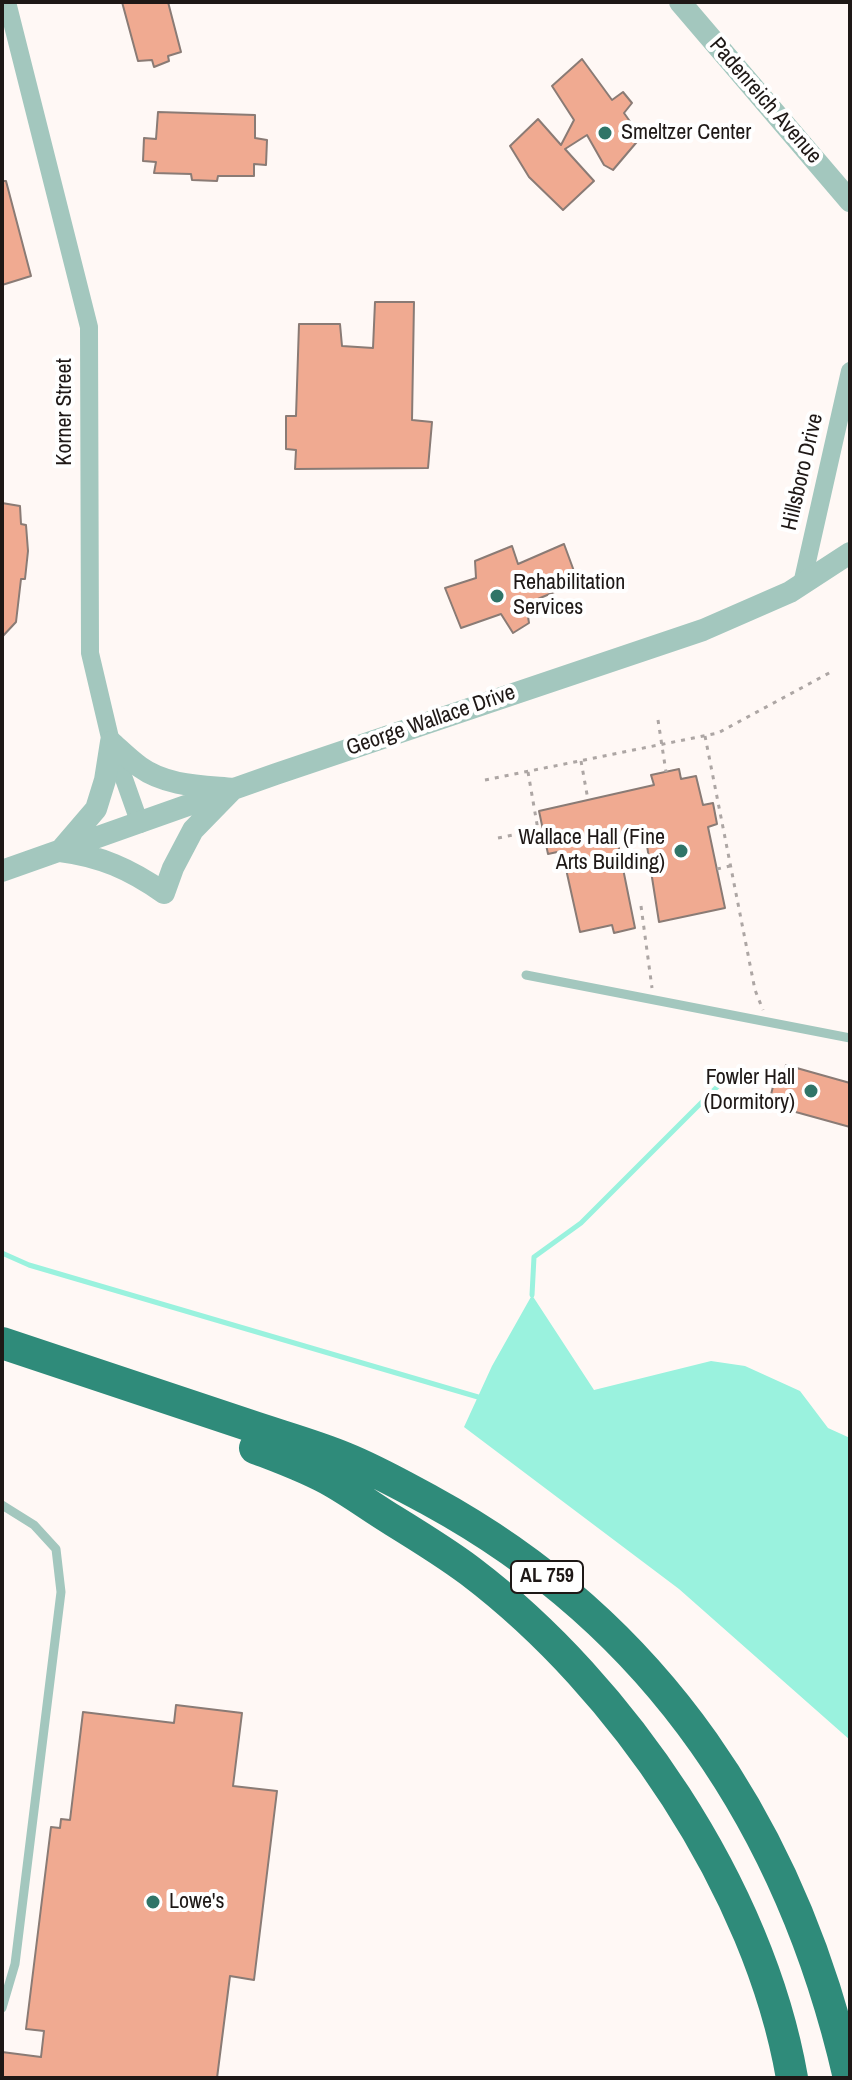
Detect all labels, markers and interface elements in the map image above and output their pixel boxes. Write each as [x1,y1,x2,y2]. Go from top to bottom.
street label: Padenreich Avenue [703,33,827,169]
place label: Smeltzer Center [621,120,751,146]
marker: Smeltzer Center [596,124,614,142]
street label: Korner Street [52,358,78,466]
street label: Hillsboro Drive [777,411,829,533]
place label: Rehabilitation Services [513,570,625,622]
marker: Rehabilitation Services [488,587,506,605]
street label: George Wallace Drive [343,680,519,762]
place label: Wallace Hall (Fine Arts Building) [518,825,665,876]
marker: Wallace Hall (Fine Arts Building) [672,842,690,860]
place label: Fowler Hall (Dormitory) [704,1065,795,1116]
marker: Fowler Hall (Dormitory) [802,1082,820,1100]
road number: AL 759 [511,1561,583,1593]
place label: Lowe's [169,1889,225,1915]
marker: Lowe's [144,1893,162,1911]

